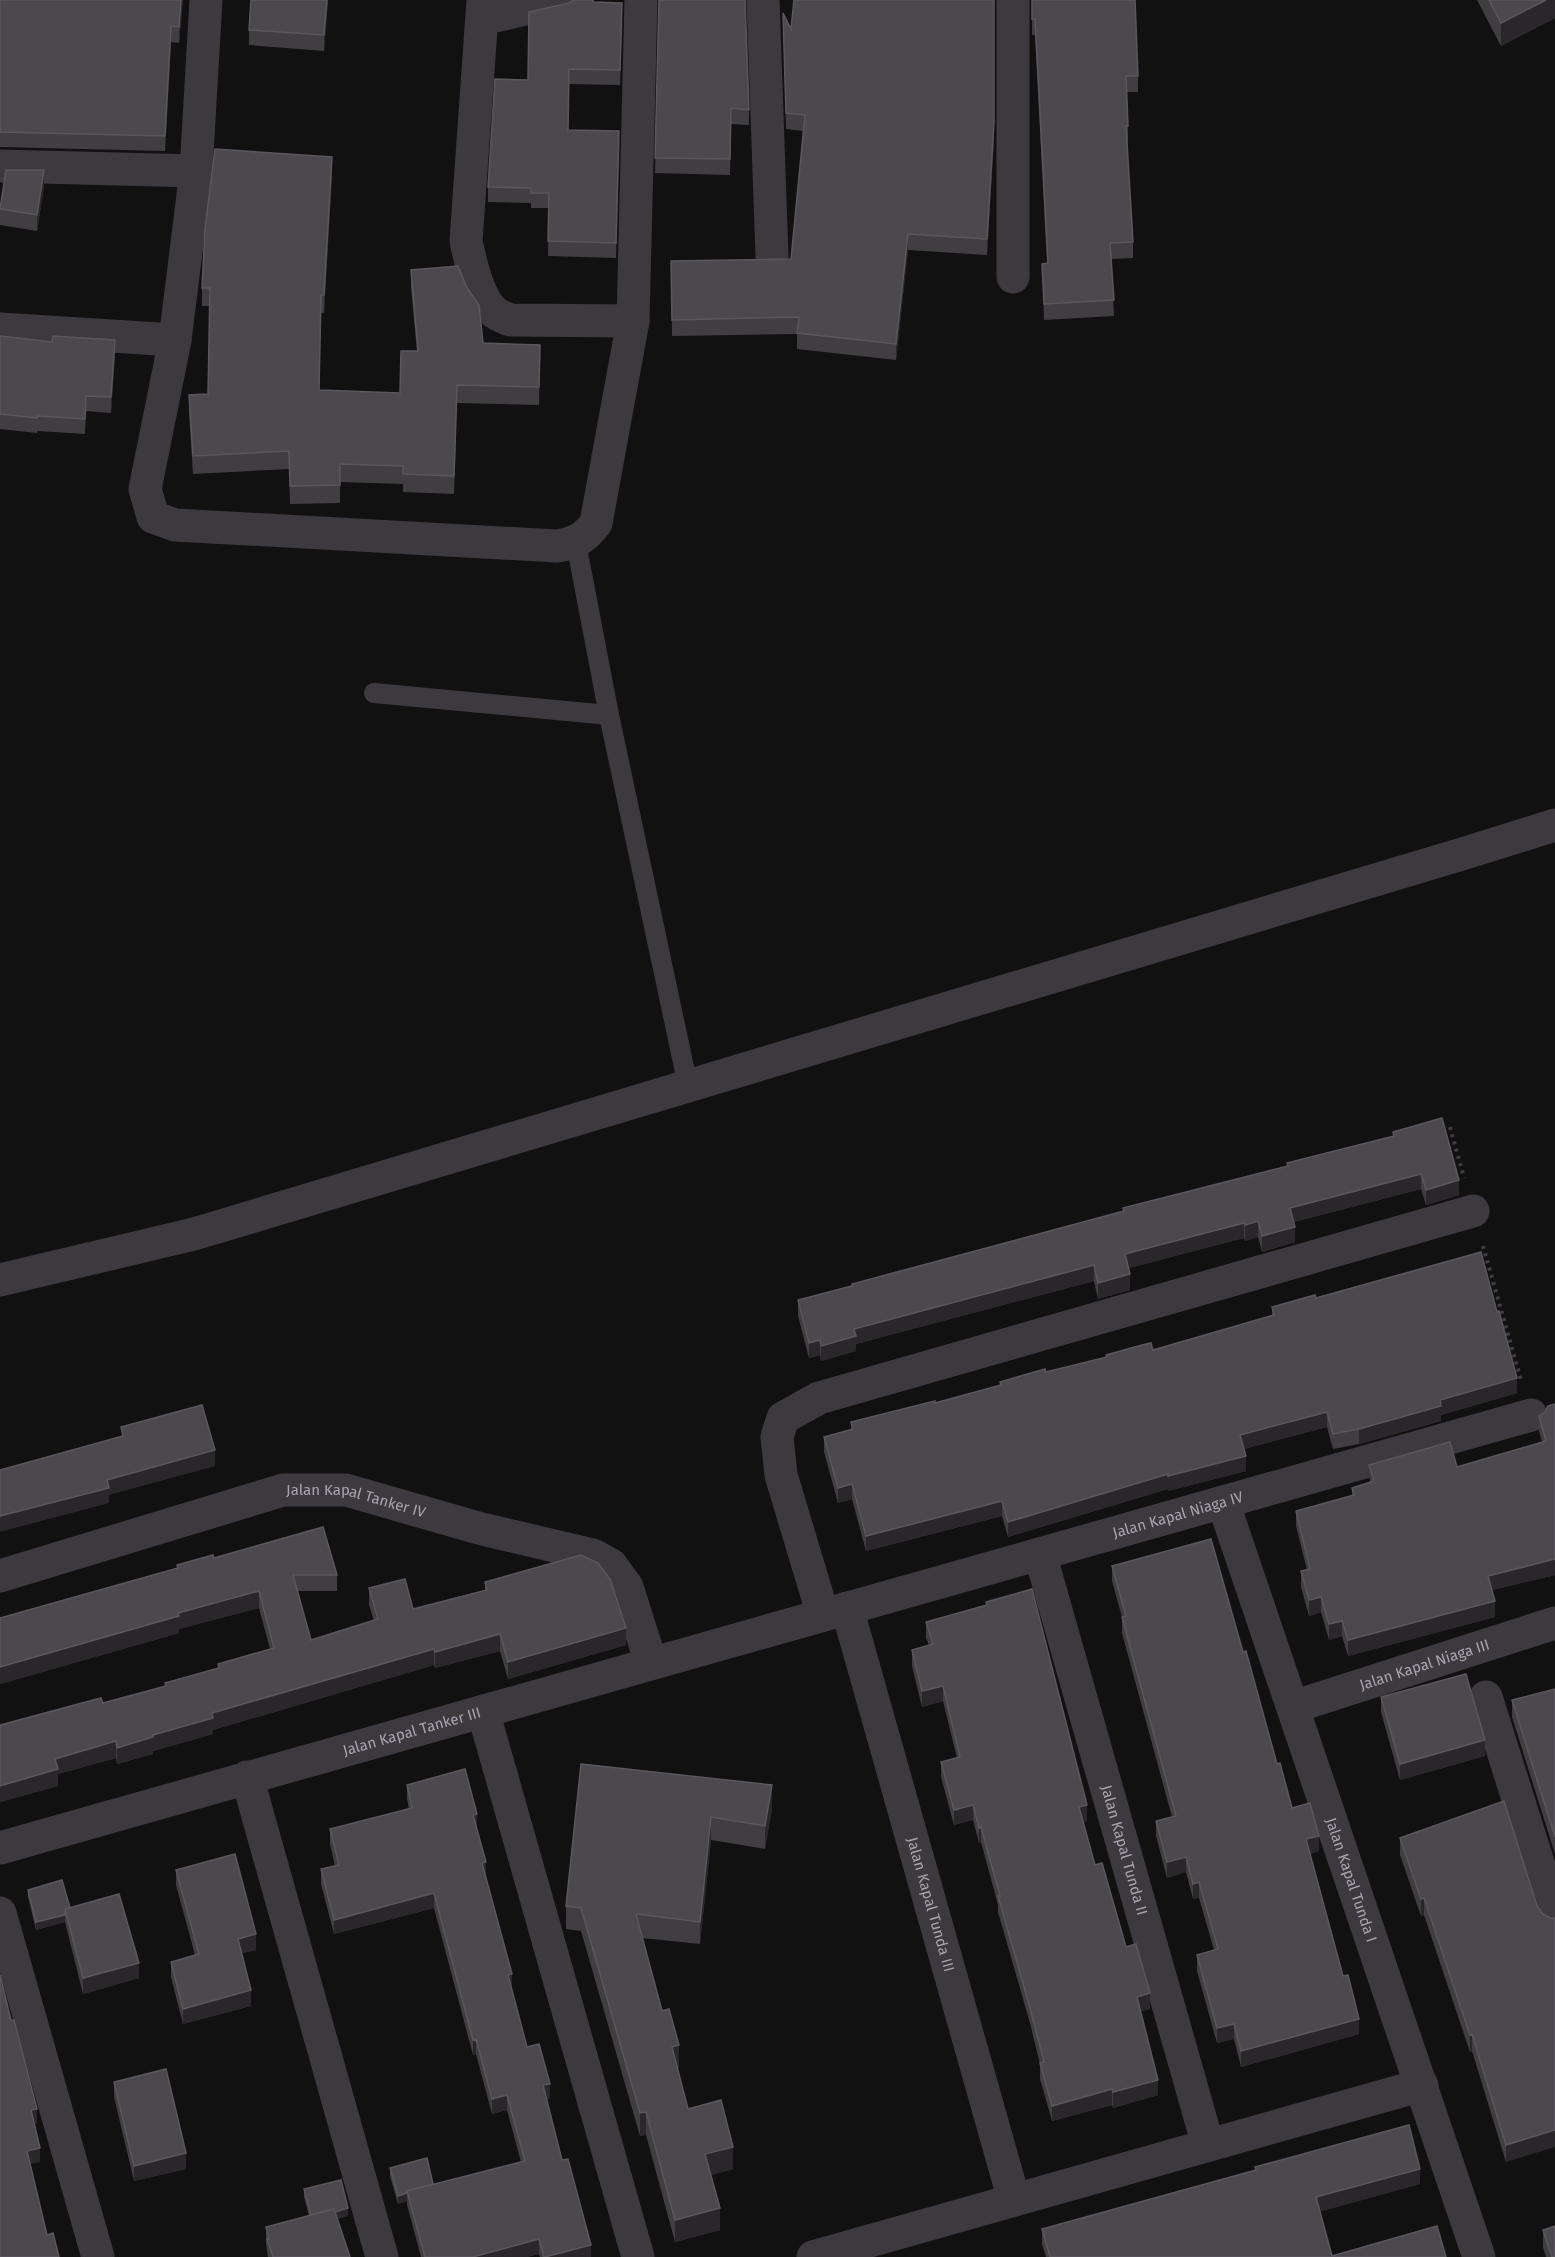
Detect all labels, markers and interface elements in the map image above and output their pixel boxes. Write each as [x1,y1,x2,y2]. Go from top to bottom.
street label: Jalan Kapal Tanker IV [286,1481,428,1522]
street label: Jalan Kapal Niaga IV [1110,1488,1246,1542]
street label: Jalan Kapal Niaga III [1357,1636,1492,1694]
street label: Jalan Kapal Tanker III [341,1703,483,1760]
street label: Jalan Kapal Tunda II [1097,1783,1151,1917]
street label: Jalan Kapal Tunda I [1322,1815,1381,1944]
street label: Jalan Kapal Tunda III [903,1835,958,1974]

